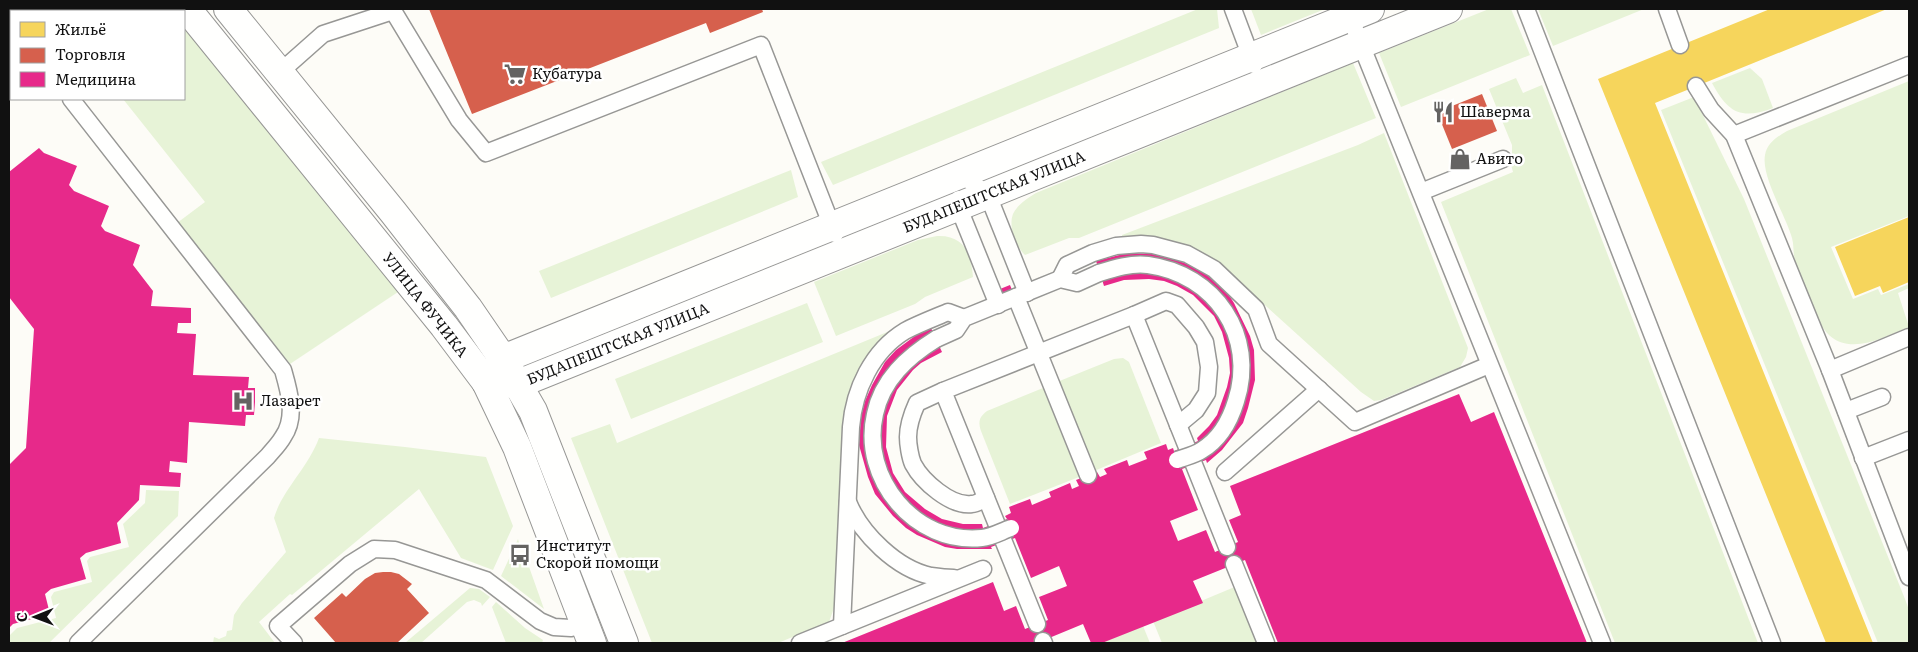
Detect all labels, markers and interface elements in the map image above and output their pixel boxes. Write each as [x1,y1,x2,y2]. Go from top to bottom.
legend [10,10,185,100]
text: Жильё [55,17,106,40]
text: Торговля [55,42,126,65]
supermarket icon: Кубатура [502,61,528,87]
place label: Кубатура [532,61,603,84]
text: Медицина [55,67,137,90]
restaurant icon: Шаверма [1430,99,1456,125]
place label: Шаверма [1460,99,1531,122]
street label: БУДАПЕШТСКАЯ УЛИЦА [899,143,1088,238]
shop icon: Авито [1447,146,1473,172]
place label: Авито [1476,146,1523,169]
street label: УЛИЦА ФУЧИКА [378,247,475,362]
street label: БУДАПЕШТСКАЯ УЛИЦА [523,295,712,390]
hospital icon: Лазарет [230,388,256,414]
place label: Лазарет [260,388,321,411]
place label: Институт Скорой помощи [536,533,659,573]
bus stop icon: Институт Скорой помощи [507,542,533,568]
north arrow [10,592,60,642]
text: С [11,612,31,622]

